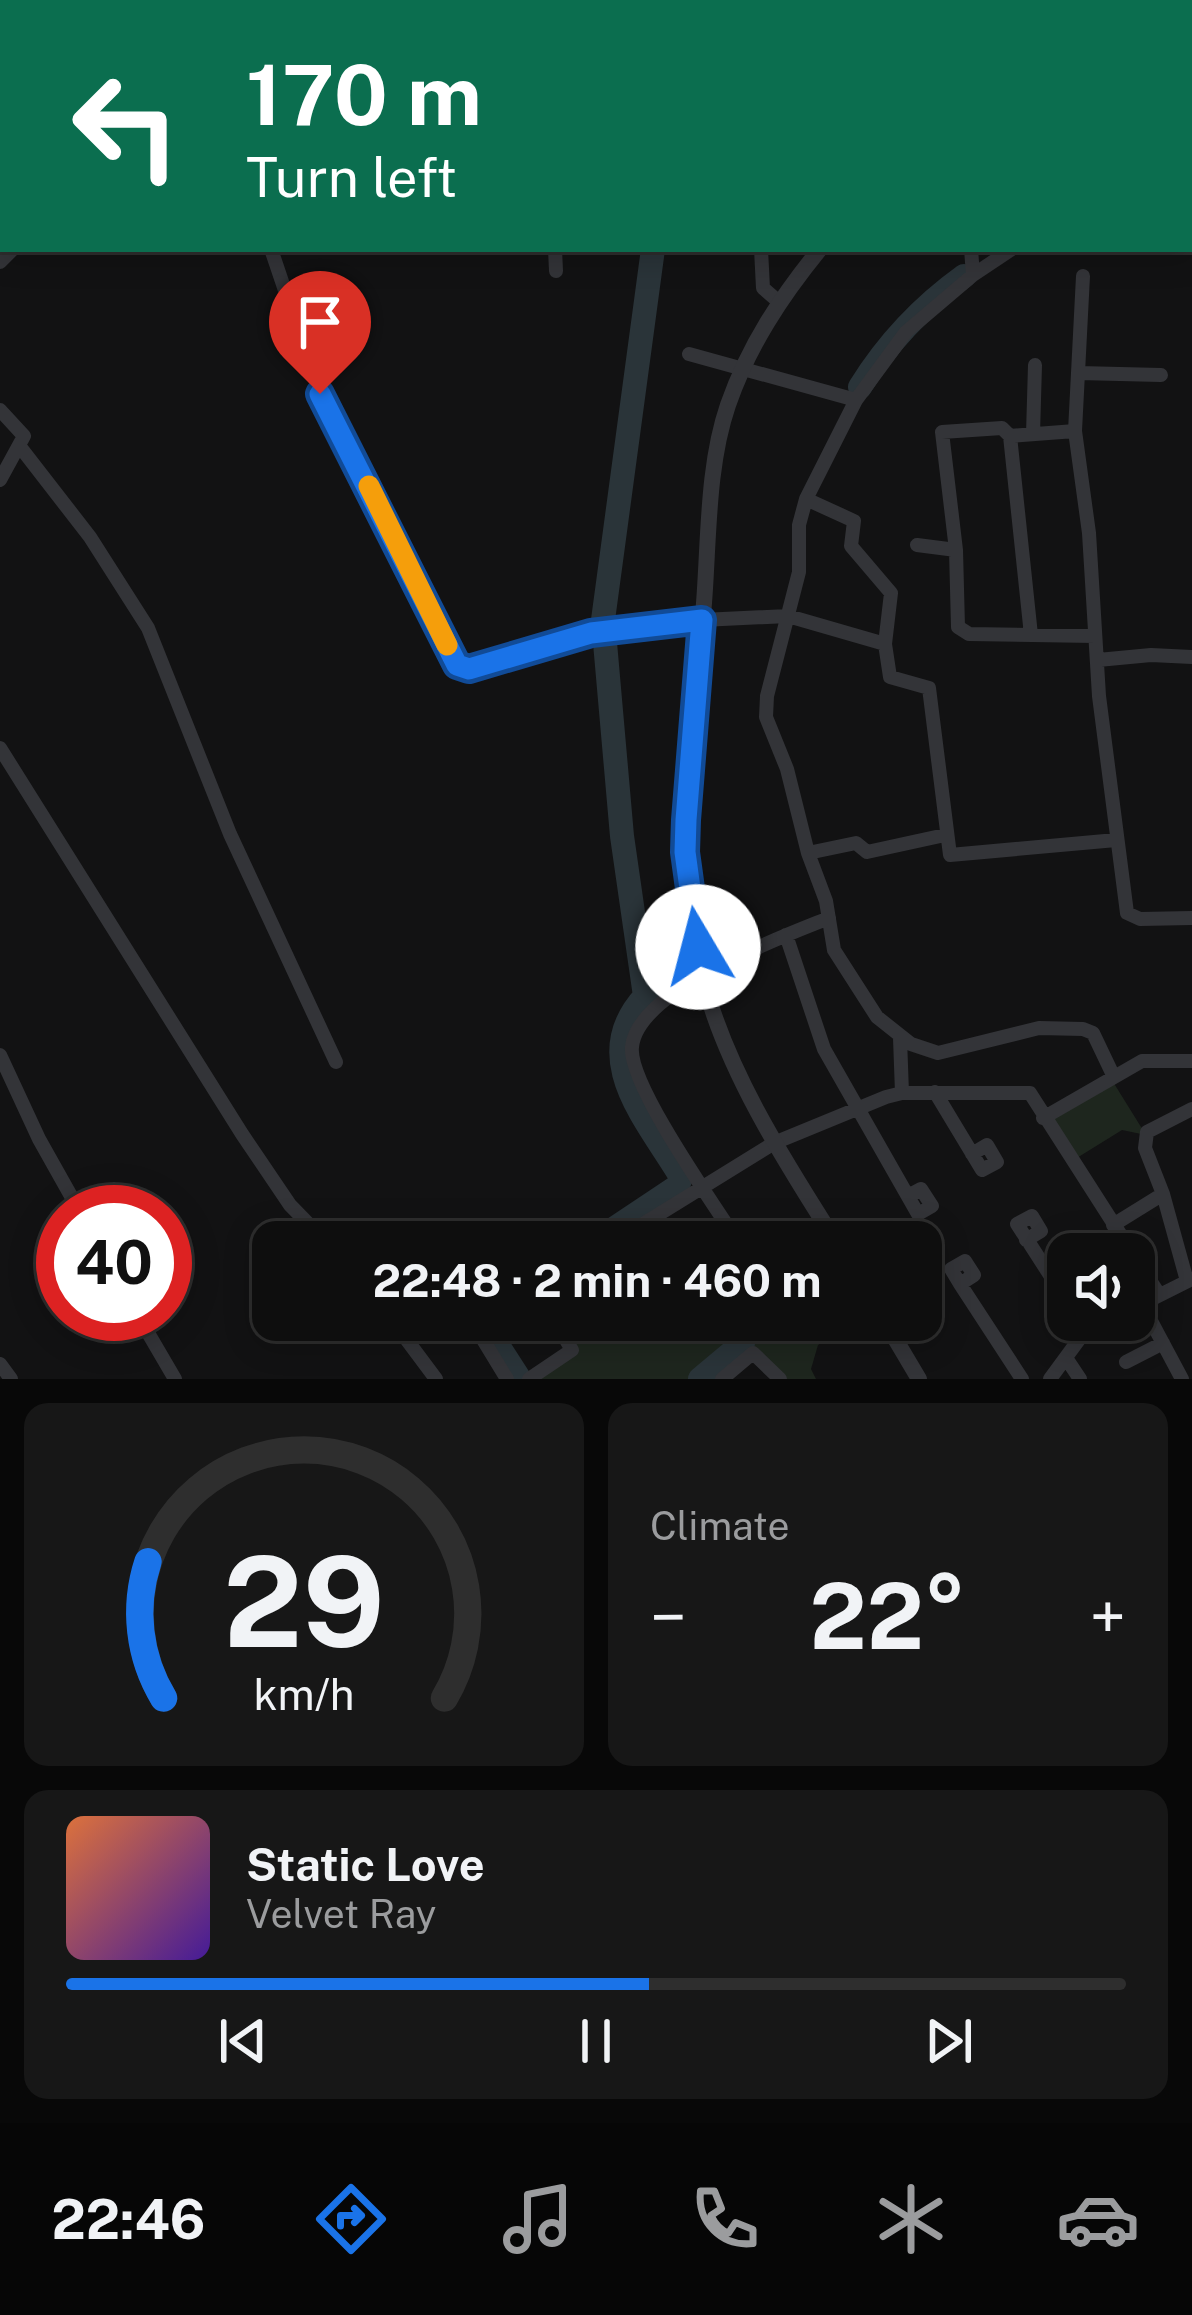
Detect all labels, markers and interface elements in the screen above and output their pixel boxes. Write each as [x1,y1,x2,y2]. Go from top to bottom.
text: 170 m [246,45,482,144]
icon: left [48,48,204,204]
text: Turn left [246,146,457,209]
pin [269,271,371,394]
icon: arrive [287,289,353,355]
position arrow [635,884,761,1010]
speed limit sign: 40 [36,1185,192,1341]
map controls [1047,1233,1155,1341]
button: sound [1047,1233,1155,1341]
text: 22:48 · 2 min · 460 m [373,1254,821,1307]
text: Climate [650,1503,790,1549]
text: 29 [223,1528,385,1675]
text: 22° [810,1563,966,1669]
text: − [650,1578,687,1656]
text: + [1089,1578,1126,1656]
text: km/h [254,1668,354,1719]
text: Static Love [246,1838,485,1891]
text: Velvet Ray [246,1891,436,1937]
icon: previous [210,2008,276,2074]
icon: pause [563,2008,629,2074]
icon: next [916,2008,982,2074]
icon: directions [309,2177,393,2261]
icon: music [496,2177,580,2261]
icon: phone [683,2177,767,2261]
icon: climate [869,2177,953,2261]
icon: car [1056,2177,1140,2261]
text: 22:46 [51,2188,206,2251]

